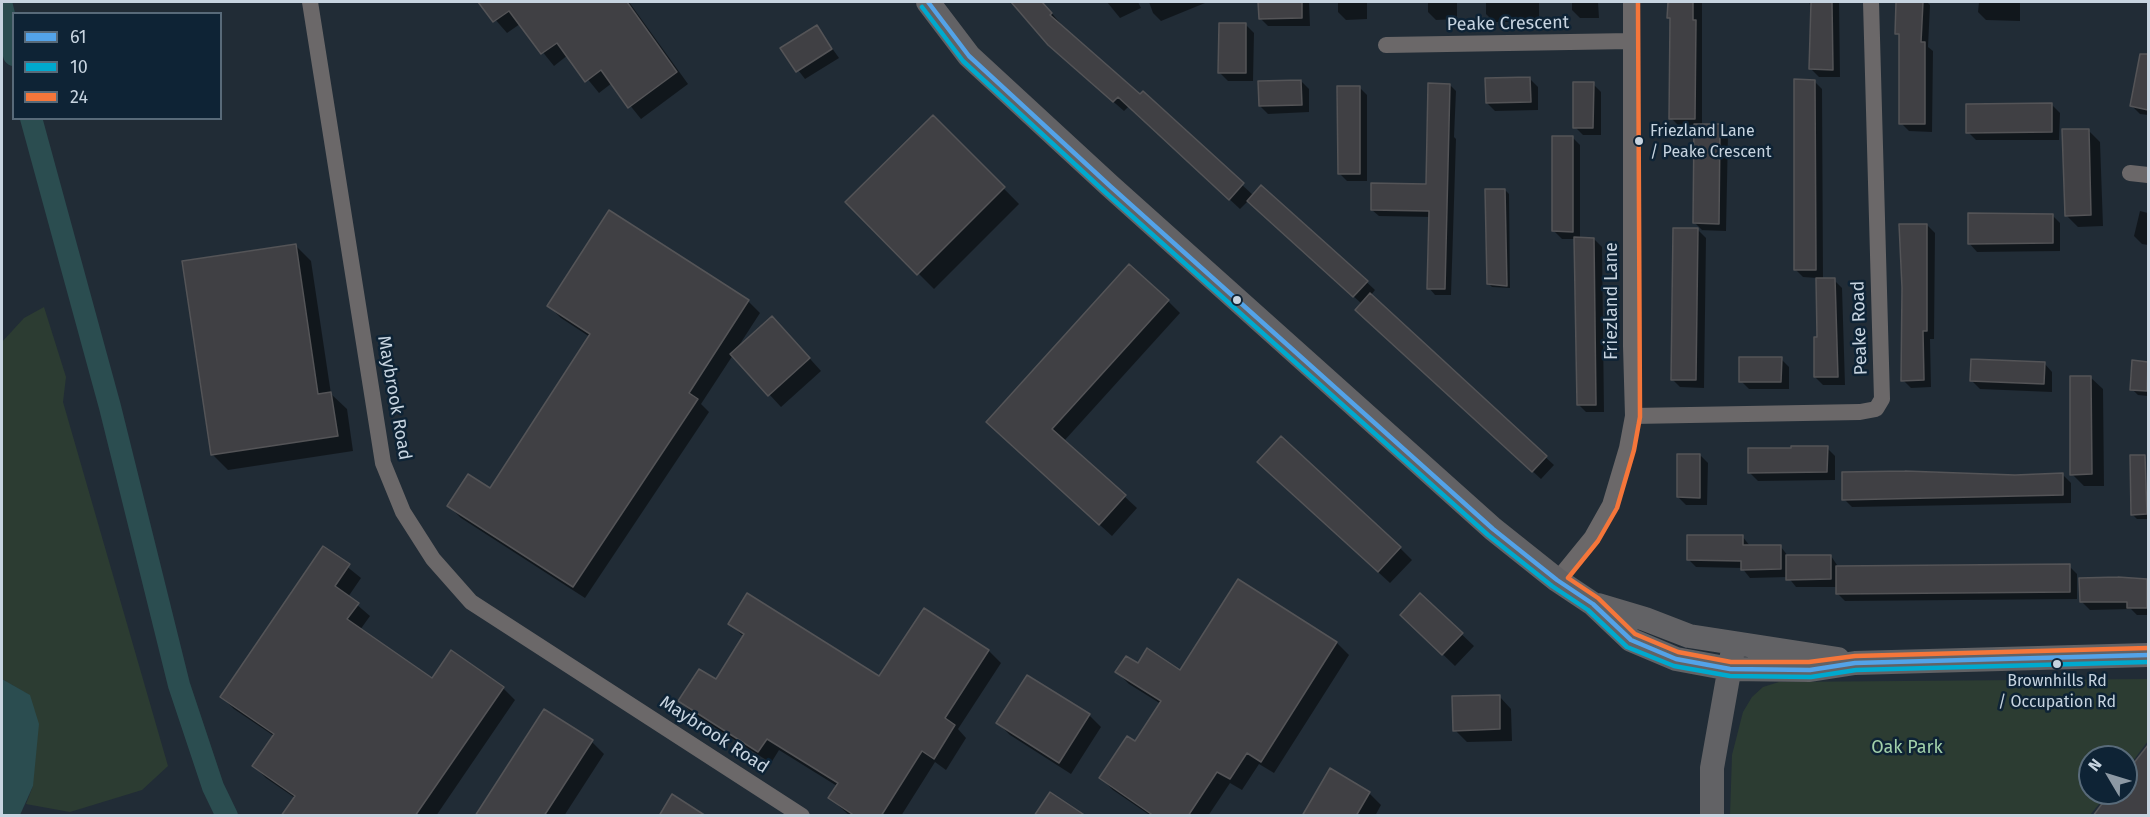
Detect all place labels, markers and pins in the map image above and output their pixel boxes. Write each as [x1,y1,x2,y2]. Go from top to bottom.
place label: Friezland Lane / Peake Crescent [1650,122,1771,160]
marker: Friezland Lane / Peake Crescent [1633,135,1645,147]
unlabelled marker [1231,294,1243,306]
marker: Brownhills Rd / Occupation Rd [2051,658,2063,670]
place label: Brownhills Rd / Occupation Rd [1998,672,2116,710]

